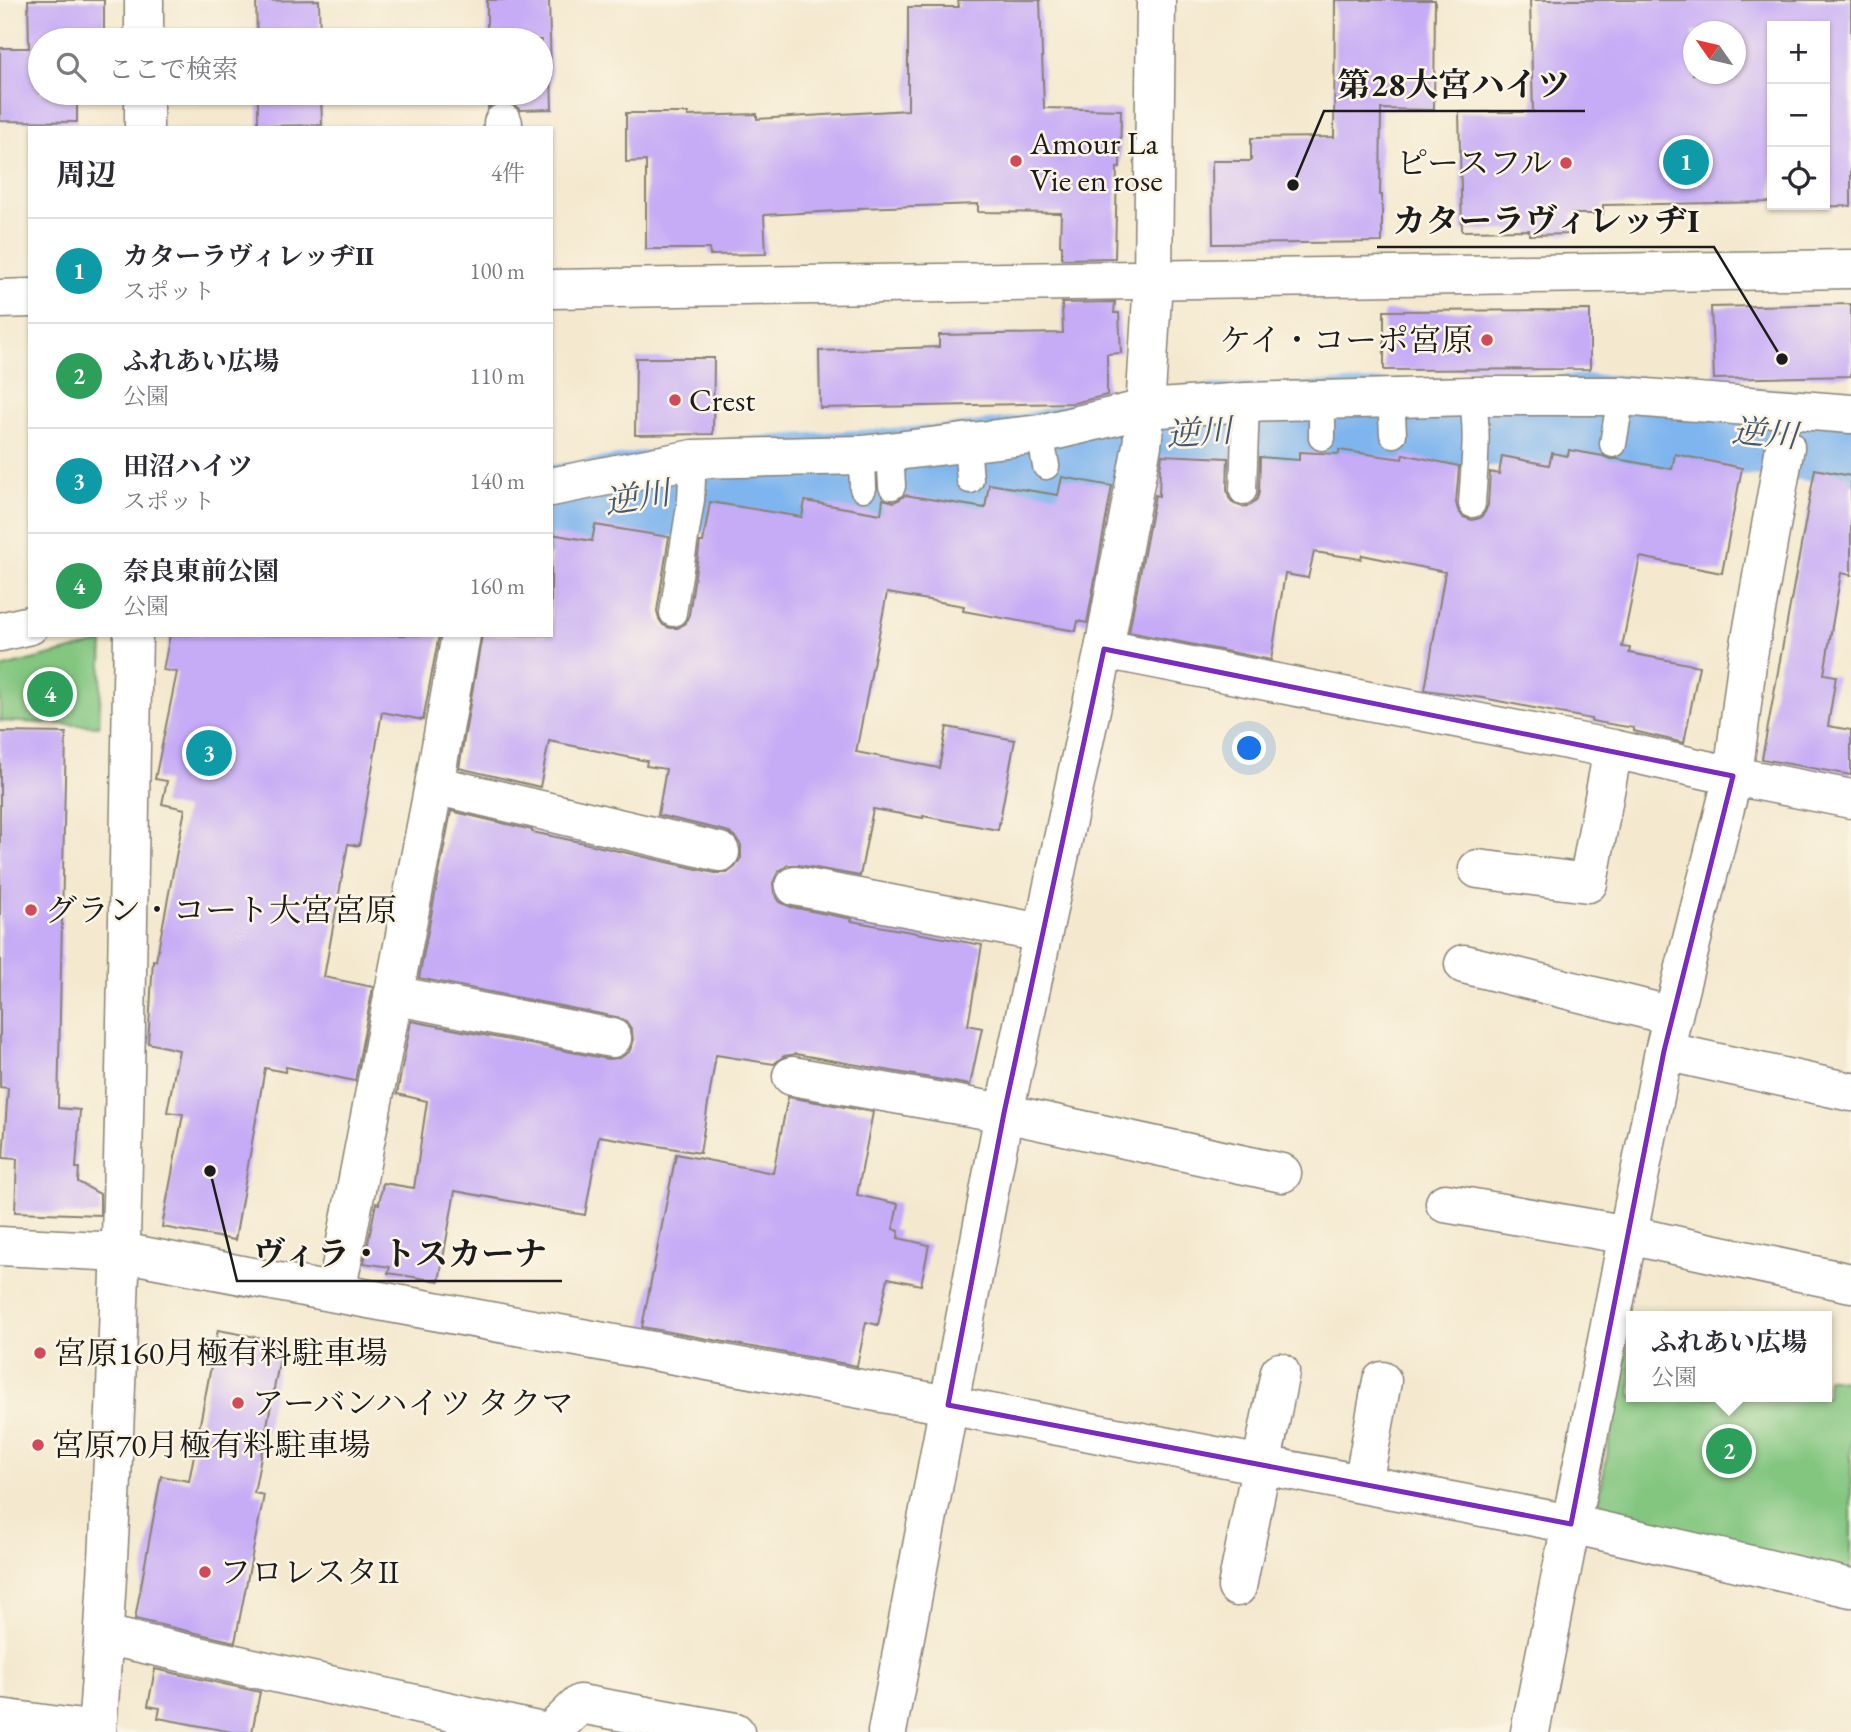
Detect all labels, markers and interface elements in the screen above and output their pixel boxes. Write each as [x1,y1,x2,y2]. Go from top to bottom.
north arrow [1683,21,1746,84]
map controls [1767,21,1830,210]
button: + [1767,21,1830,84]
search box [28,28,553,105]
icon: search [52,48,90,86]
text: ここで検索 [108,52,238,86]
callout: 第28大宮ハイツ [1324,57,1585,111]
text: 第28大宮ハイツ [1338,63,1570,106]
button: − [1767,84,1830,147]
place label: Amour La Vie en rose [1029,122,1163,201]
pin: 1 [1663,136,1709,188]
place label: ピースフル [1396,142,1552,184]
button: locate [1767,147,1830,210]
marker: Amour La Vie en rose [1008,153,1024,169]
text: 周辺 [56,155,116,194]
marker: ピースフル [1558,155,1574,171]
text: 4件 [491,158,525,188]
callout: カターラヴィレッヂⅠ [1377,193,1714,247]
text: カターラヴィレッヂⅠ [1393,199,1699,242]
text: カターラヴィレッヂⅡ [123,239,374,273]
text: 1 [73,256,85,286]
text: 100 m [469,256,525,286]
text: スポット [123,276,215,306]
place label: ケイ・コーポ宮原 [1219,319,1473,361]
marker: ケイ・コーポ宮原 [1479,332,1495,348]
text: ふれあい広場 [123,344,279,378]
text: 2 [73,361,85,391]
text: 110 m [469,361,525,391]
place label: Crest [689,379,755,421]
text: 公園 [123,381,169,411]
marker: Crest [667,392,683,408]
water label: 逆川 [1165,408,1236,456]
water label: 逆川 [1730,409,1803,458]
text: 田沼ハイツ [123,449,253,483]
text: 3 [73,466,85,496]
text: 140 m [469,466,525,496]
water label: 逆川 [601,470,676,523]
text: スポット [123,486,215,516]
text: 奈良東前公園 [123,554,279,588]
text: 4 [73,571,85,601]
text: 160 m [469,571,525,601]
text: 公園 [123,591,169,621]
pin: 4 [27,668,73,720]
pin: 3 [186,727,232,779]
your location [1232,731,1266,765]
place label: グラン・コート大宮宮原 [45,889,397,931]
marker: グラン・コート大宮宮原 [23,902,39,918]
callout: ヴィラ・トスカーナ [237,1227,562,1281]
text: ヴィラ・トスカーナ [253,1232,547,1275]
popup [1626,1311,1832,1402]
text: ふれあい広場 [1651,1325,1807,1359]
place label: 宮原160月極有料駐車場 [54,1332,388,1374]
marker: 宮原160月極有料駐車場 [32,1345,48,1361]
text: 公園 [1651,1362,1697,1392]
place label: アーバンハイツ タクマ [252,1382,574,1424]
marker: アーバンハイツ タクマ [230,1395,246,1411]
place label: 宮原70月極有料駐車場 [52,1424,371,1466]
pin: 2 [1706,1425,1752,1477]
marker: 宮原70月極有料駐車場 [30,1437,46,1453]
place label: フロレスタⅡ [219,1551,399,1593]
marker: フロレスタⅡ [197,1564,213,1580]

